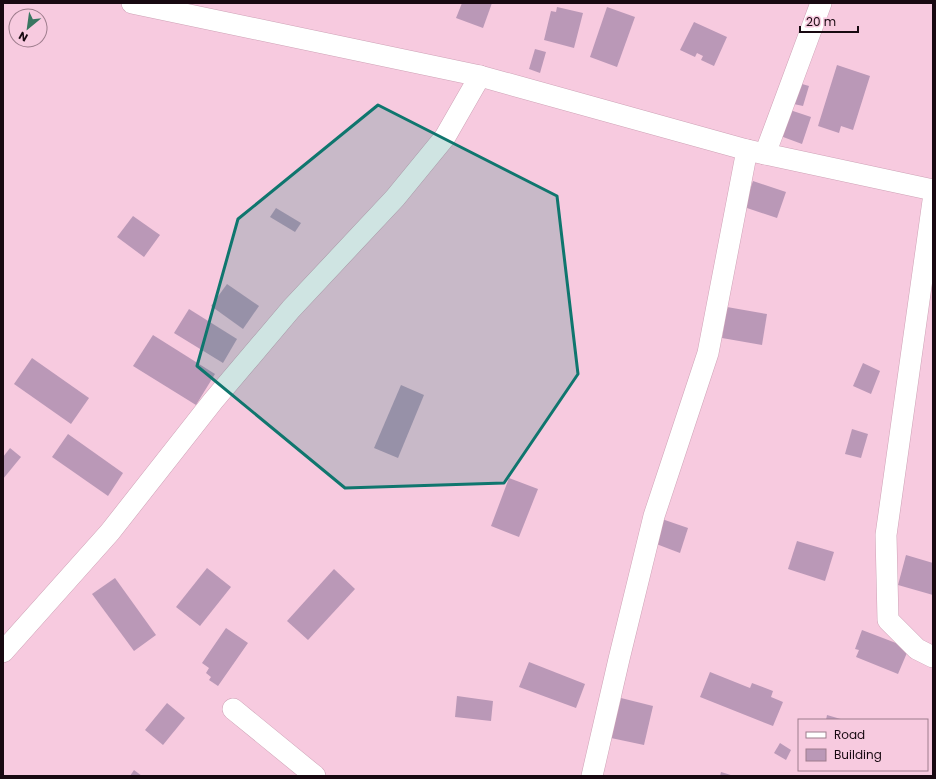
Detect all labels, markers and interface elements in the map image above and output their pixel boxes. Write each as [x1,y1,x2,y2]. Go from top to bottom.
north arrow [8,8,48,48]
scale bar [800,8,858,34]
text: 20 m [806,13,836,30]
text: N [16,28,31,46]
legend [798,719,928,771]
text: Road [834,726,865,743]
text: Building [834,746,882,763]

